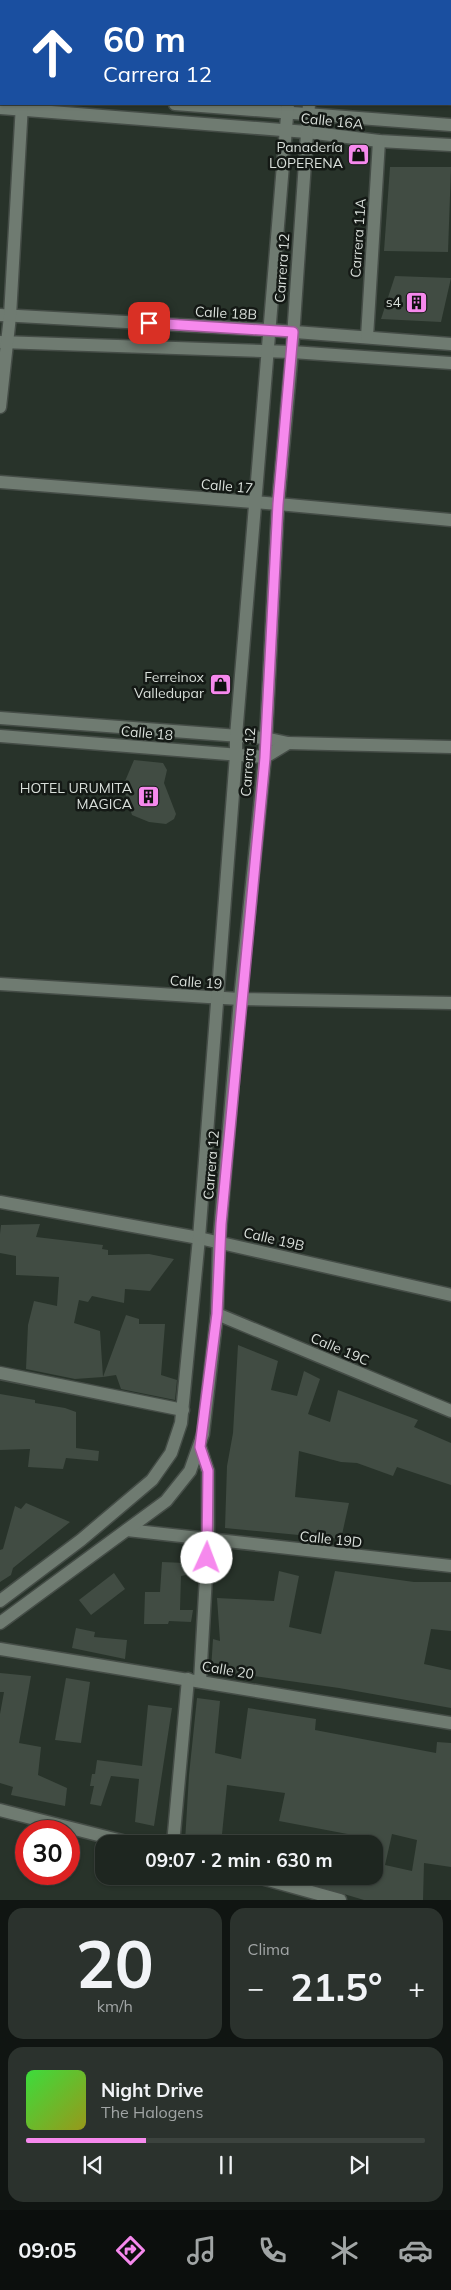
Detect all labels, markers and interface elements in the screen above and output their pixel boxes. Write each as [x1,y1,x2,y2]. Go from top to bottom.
text: 60 m [103,17,186,61]
icon: ahead [20,20,85,85]
text: Carrera 12 [103,60,212,88]
street label: Calle 16A [300,109,365,133]
place label: Panadería LOPERENA [269,138,344,172]
shop icon: Panadería LOPERENA [347,143,371,167]
street label: Carrera 11A [346,197,370,278]
street label: Carrera 12 [271,233,293,303]
building icon: s4 [405,290,429,314]
place label: s4 [386,293,402,311]
pin [128,302,170,344]
street label: Calle 18B [195,302,257,324]
icon: arrive [135,309,163,337]
street label: Calle 17 [200,475,254,497]
place label: Ferreinox Valledupar [134,668,205,702]
shop icon: Ferreinox Valledupar [208,673,232,697]
street label: Calle 18 [120,722,174,744]
street label: Carrera 12 [237,727,259,797]
place label: HOTEL URUMITA MAGICA [20,779,133,813]
building icon: HOTEL URUMITA MAGICA [136,784,160,808]
street label: Calle 19 [169,971,223,993]
street label: Carrera 12 [199,1130,223,1200]
street label: Calle 19B [242,1223,306,1255]
street label: Calle 19C [308,1329,372,1369]
street label: Calle 19D [299,1527,363,1551]
position arrow [180,1531,232,1583]
street label: Calle 20 [201,1657,255,1683]
speed limit sign: 30 [15,1820,80,1885]
text: 09:07 · 2 min · 630 m [145,1848,333,1872]
text: 20 [76,1923,154,2004]
text: Clima [248,1939,290,1959]
text: 21.5° [290,1963,382,2011]
text: − [248,1970,264,2005]
text: + [408,1970,425,2005]
text: km/h [97,1996,133,2016]
text: Night Drive [101,2078,203,2102]
text: The Halogens [101,2102,203,2122]
icon: previous [79,2151,107,2179]
icon: pause [212,2151,240,2179]
icon: next [345,2151,373,2179]
icon: directions [113,2233,148,2268]
icon: music [184,2233,219,2268]
icon: phone [255,2233,290,2268]
icon: climate [327,2233,362,2268]
icon: car [398,2233,433,2268]
text: 09:05 [18,2236,76,2264]

